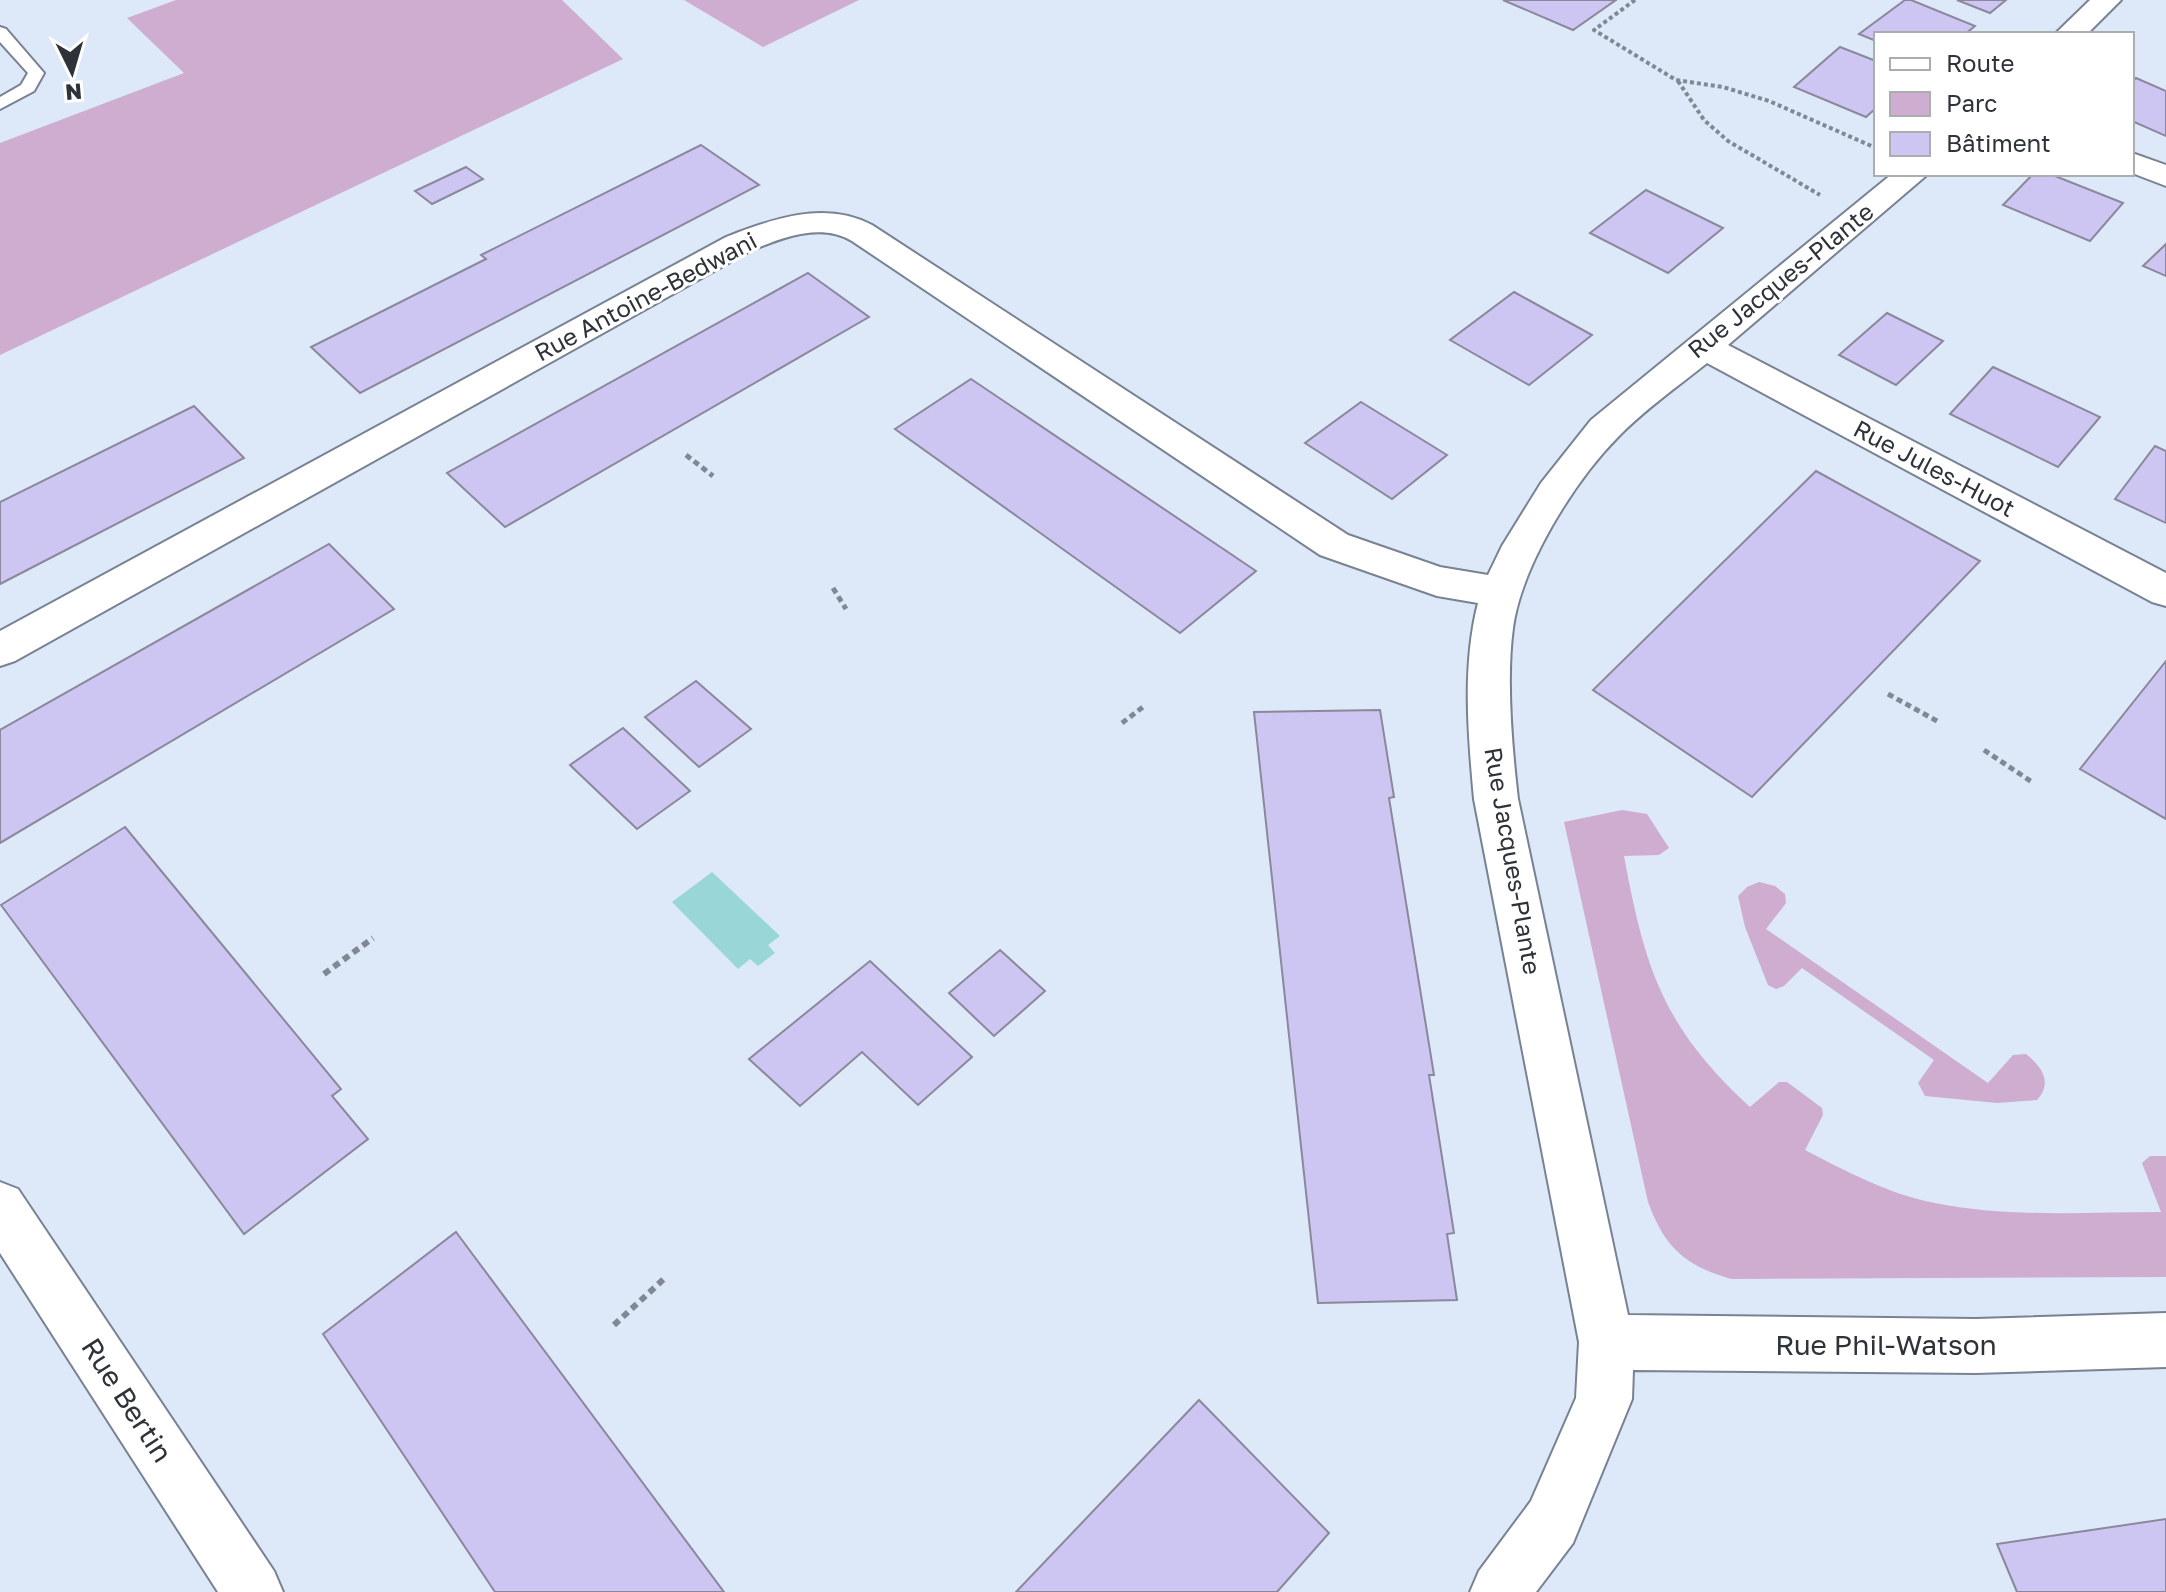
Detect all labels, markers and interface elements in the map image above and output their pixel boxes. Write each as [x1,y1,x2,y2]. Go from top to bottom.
north arrow [32,32,112,112]
legend [1874,32,2134,176]
text: Route [1946,48,2015,77]
text: N [64,78,83,107]
text: Parc [1946,88,1997,117]
text: Bâtiment [1946,128,2051,157]
street label: Rue Jacques-Plante [1681,196,1879,364]
street label: Rue Antoine-Bedwani [529,225,761,367]
street label: Rue Jules-Huot [1849,413,2020,522]
street label: Rue Jacques-Plante [1479,745,1548,977]
street label: Rue Phil-Watson [1775,1328,1997,1361]
street label: Rue Bertin [75,1332,180,1468]

